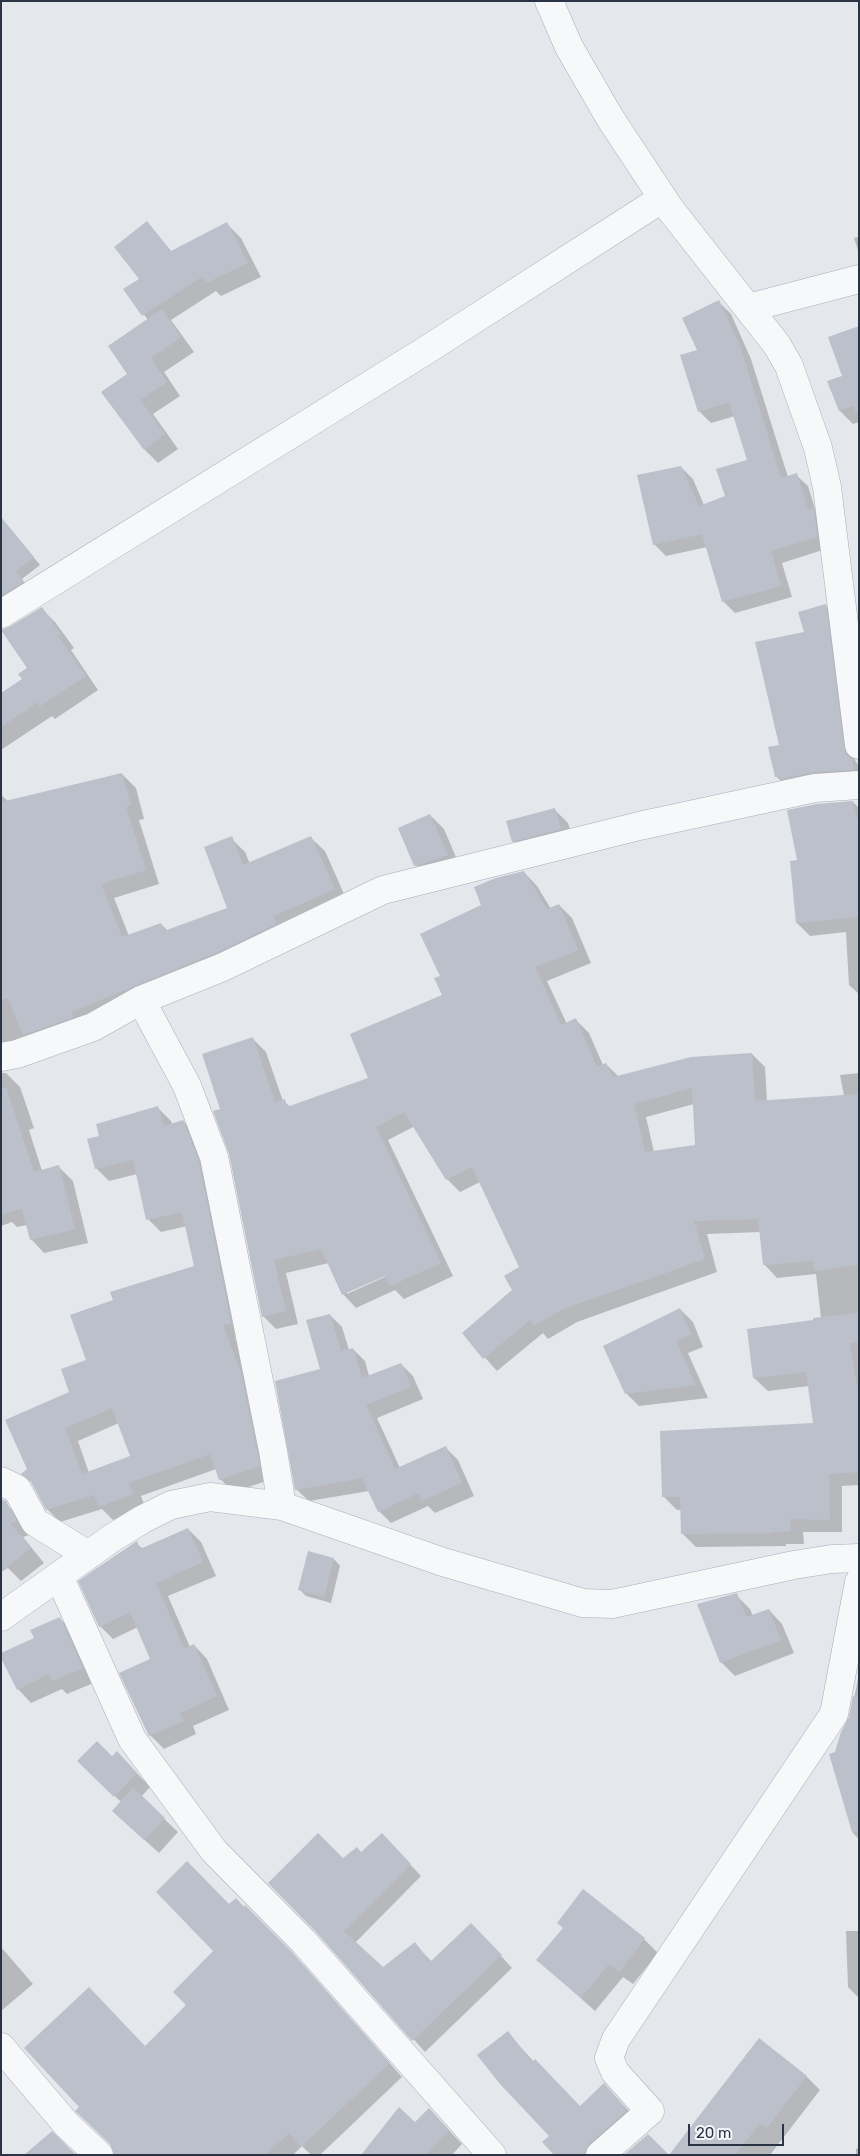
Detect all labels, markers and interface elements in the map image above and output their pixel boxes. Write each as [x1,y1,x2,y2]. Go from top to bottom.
scale bar [690,2114,786,2146]
text: 20 m [696,2124,731,2142]

